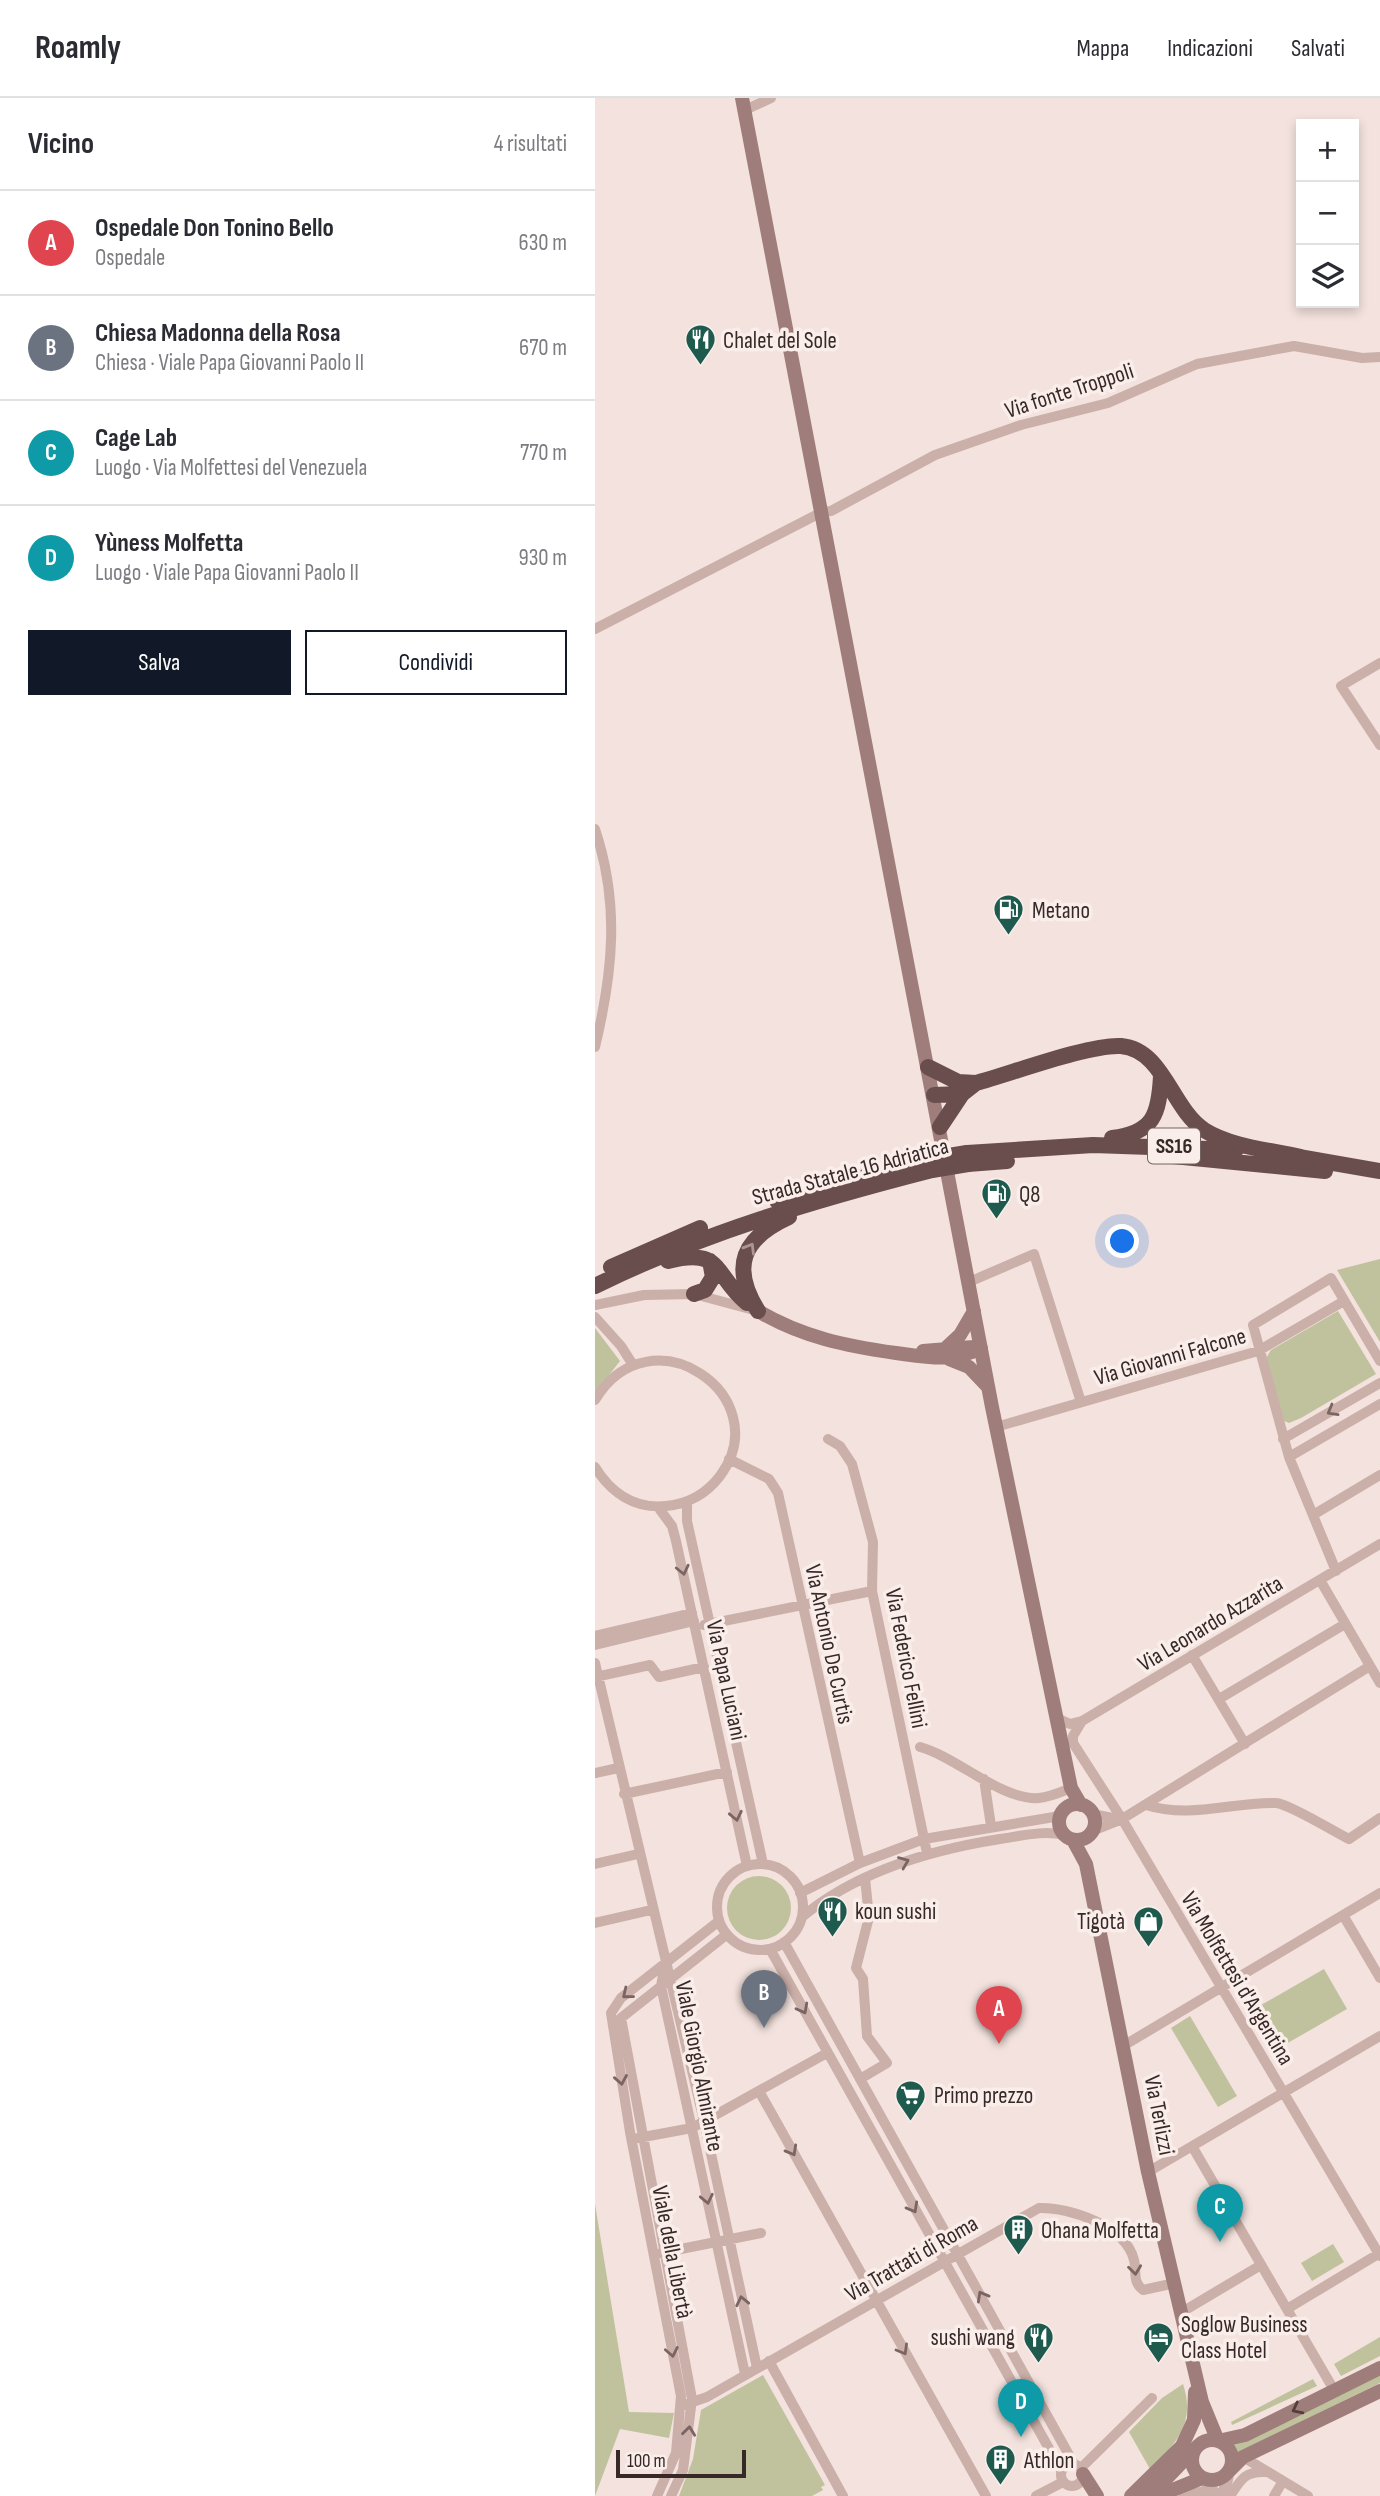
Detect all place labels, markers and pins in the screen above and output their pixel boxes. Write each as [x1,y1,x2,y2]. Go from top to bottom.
restaurant icon: Chalet del Sole [683,323,717,367]
place label: Chalet del Sole [723,327,837,355]
fuel station icon: Metano [992,893,1026,937]
place label: Metano [1032,897,1090,925]
fuel station icon: Q8 [979,1177,1013,1221]
place label: Q8 [1019,1181,1040,1209]
restaurant icon: koun sushi [815,1894,849,1938]
place label: koun sushi [855,1898,936,1926]
shop icon: Tigotà [1131,1904,1165,1948]
place label: Tigotà [1077,1908,1125,1936]
pin: B [741,1970,787,2028]
pin: A [976,1986,1022,2044]
supermarket icon: Primo prezzo [894,2078,928,2122]
place label: Primo prezzo [934,2082,1033,2110]
pin: C [1197,2184,1243,2242]
building icon: Ohana Molfetta [1001,2213,1035,2257]
place label: Ohana Molfetta [1041,2217,1159,2245]
place label: Soglow Business Class Hotel [1181,2311,1308,2365]
restaurant icon: sushi wang [1021,2320,1055,2364]
hotel icon: Soglow Business Class Hotel [1141,2320,1175,2364]
place label: sushi wang [931,2324,1015,2352]
pin: D [998,2379,1044,2437]
building icon: Athlon [984,2443,1018,2487]
place label: Athlon [1023,2447,1074,2475]

